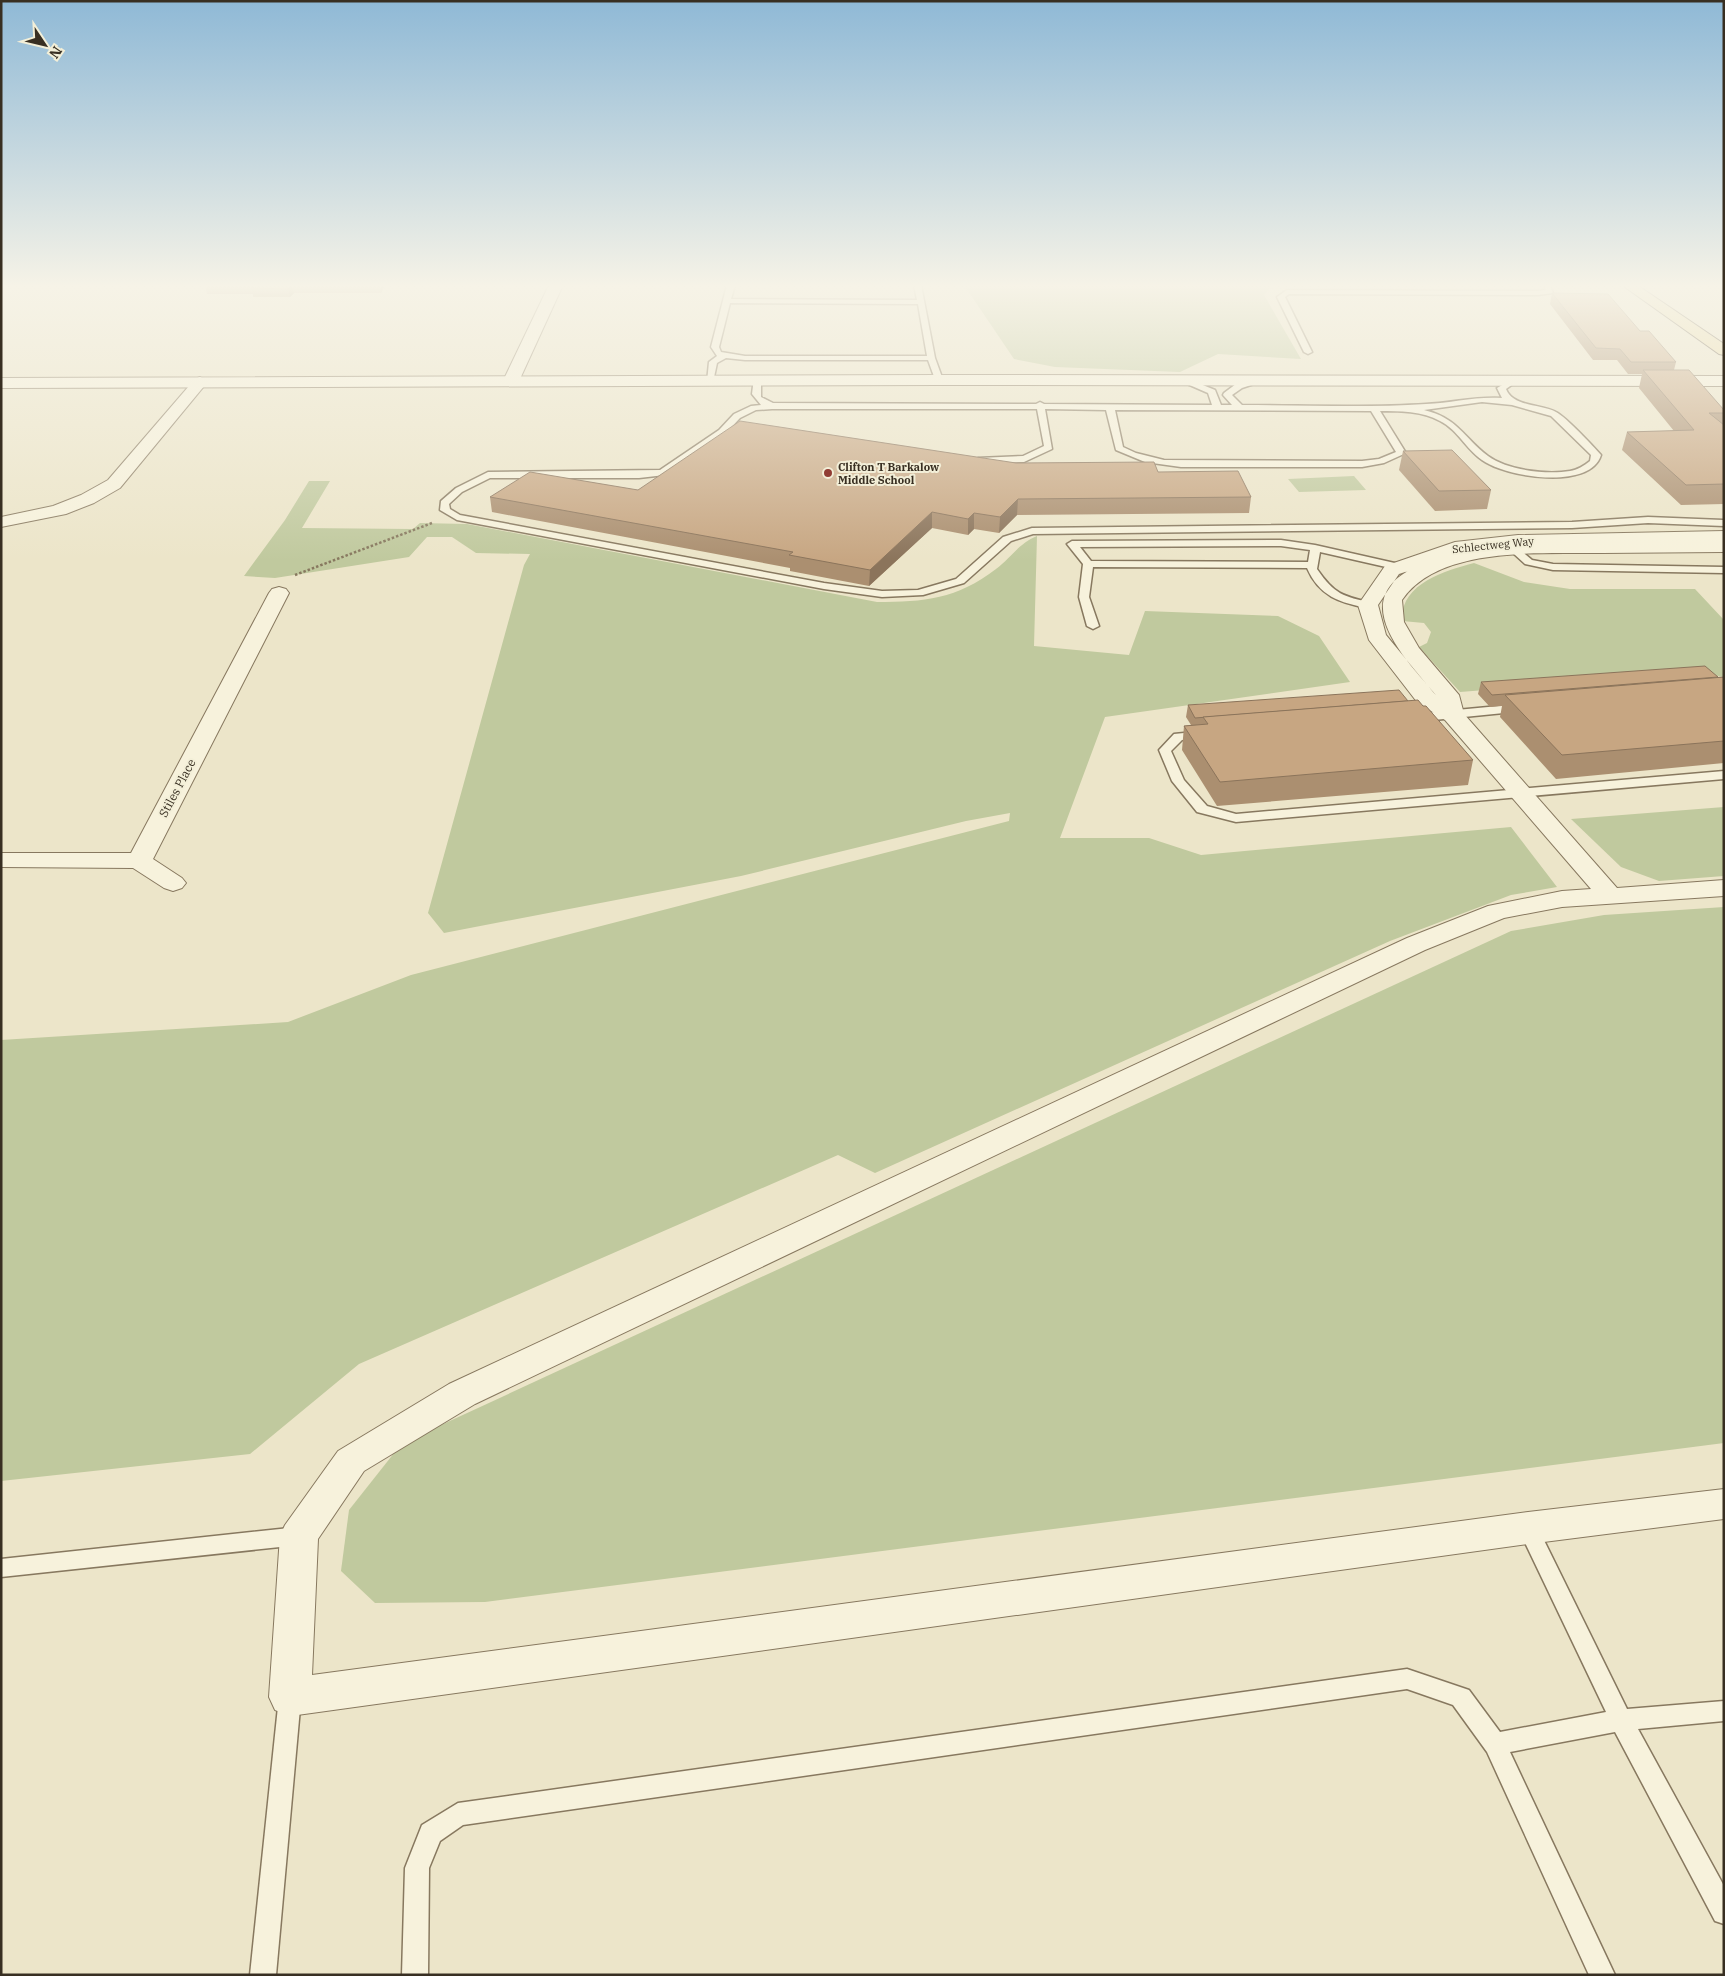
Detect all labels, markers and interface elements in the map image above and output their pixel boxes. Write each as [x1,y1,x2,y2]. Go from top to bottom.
north arrow [20,20,70,70]
text: N [45,43,66,62]
place label: Clifton T Barkalow Middle School [838,460,940,487]
marker: Clifton T Barkalow Middle School [822,467,834,479]
street label: Schlectweg Way [1451,534,1535,556]
street label: Stiles Place [155,756,199,820]

